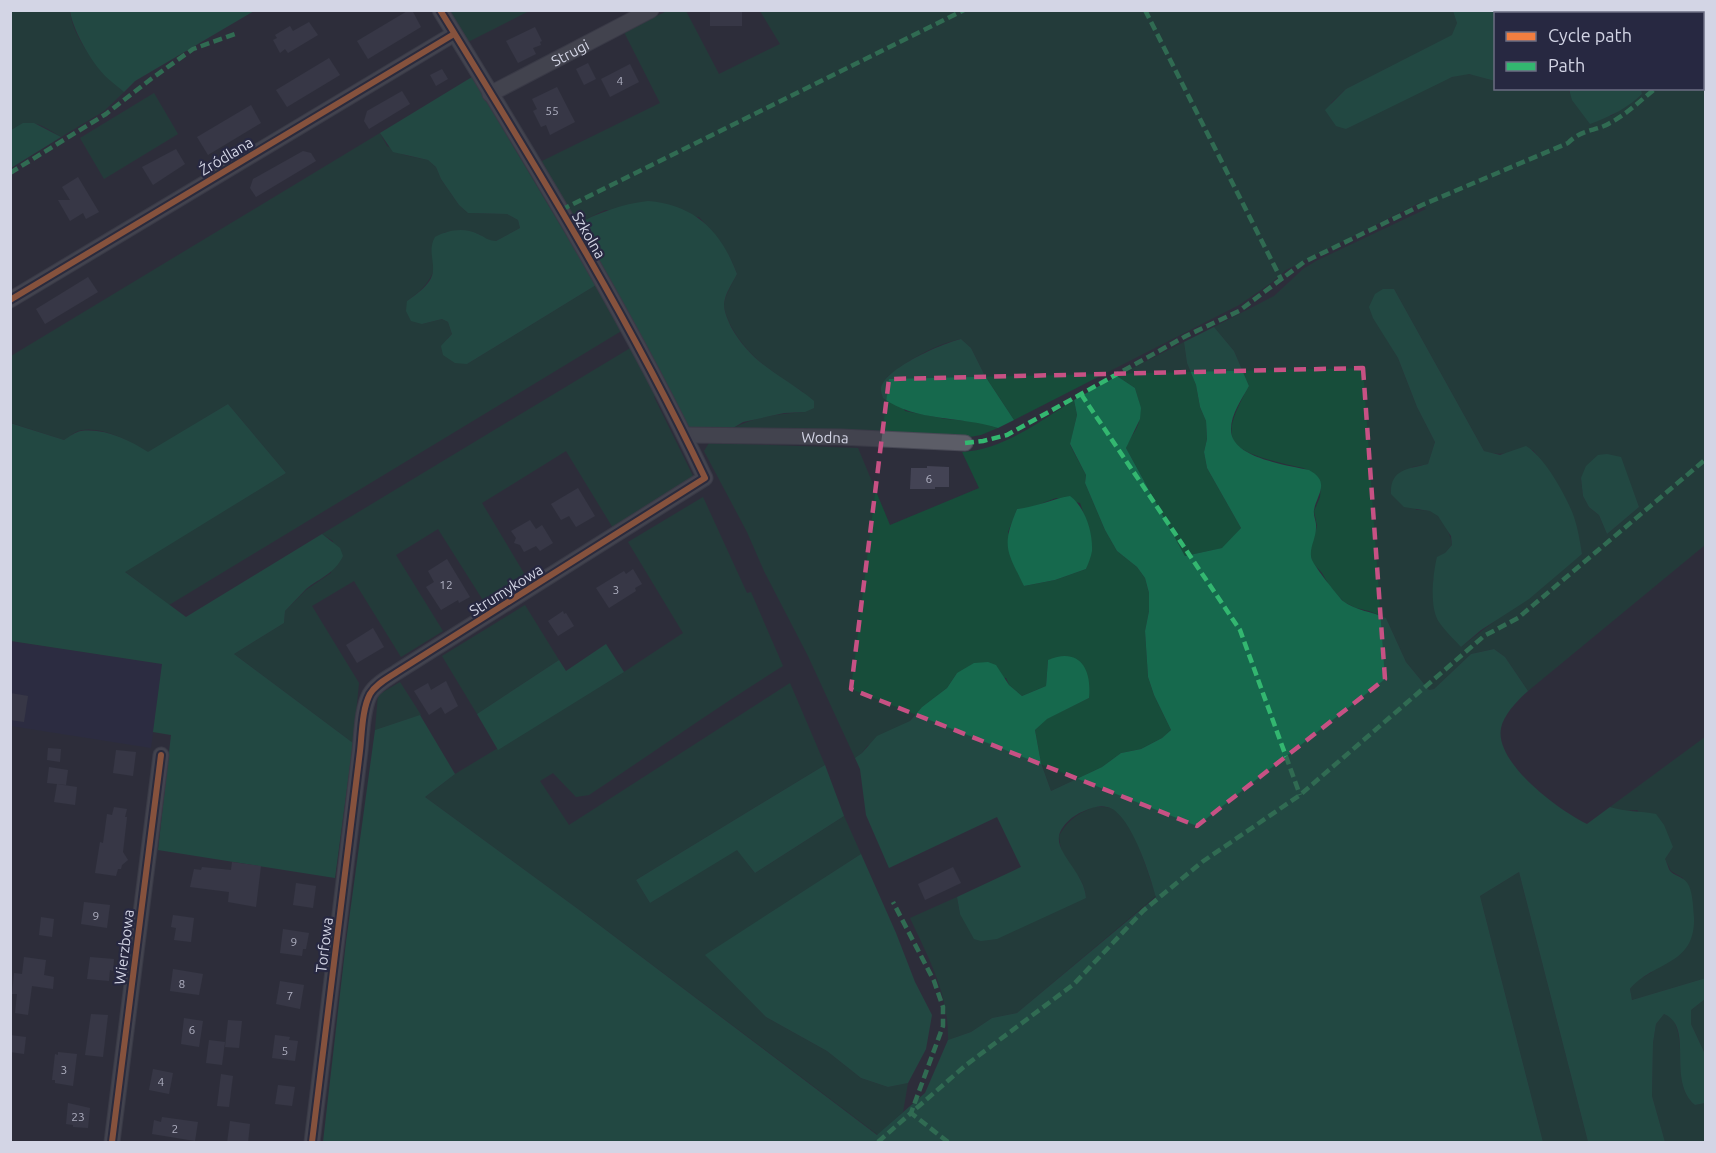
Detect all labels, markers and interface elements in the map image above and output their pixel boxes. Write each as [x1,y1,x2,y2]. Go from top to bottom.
legend [1494,12,1704,90]
text: Cycle path [1548,25,1632,45]
street label: Strugi [548,36,592,69]
text: Path [1548,55,1585,75]
house number: 4 [617,74,624,87]
house number: 55 [545,104,559,117]
street label: Źródlana [196,133,256,179]
street label: Szkolna [569,209,609,261]
street label: Wodna [801,428,849,446]
house number: 6 [926,472,933,485]
street label: Strumykowa [466,561,546,619]
house number: 12 [439,578,453,591]
house number: 3 [613,583,619,596]
street label: Wierzbowa [111,908,137,986]
house number: 9 [93,909,99,922]
street label: Torfowa [312,916,336,974]
house number: 9 [291,935,297,948]
house number: 8 [179,977,186,990]
house number: 7 [287,989,293,1002]
house number: 6 [189,1023,196,1036]
house number: 5 [282,1044,288,1057]
house number: 3 [61,1063,67,1076]
house number: 4 [158,1075,165,1088]
house number: 23 [71,1110,85,1123]
house number: 2 [172,1122,178,1135]

